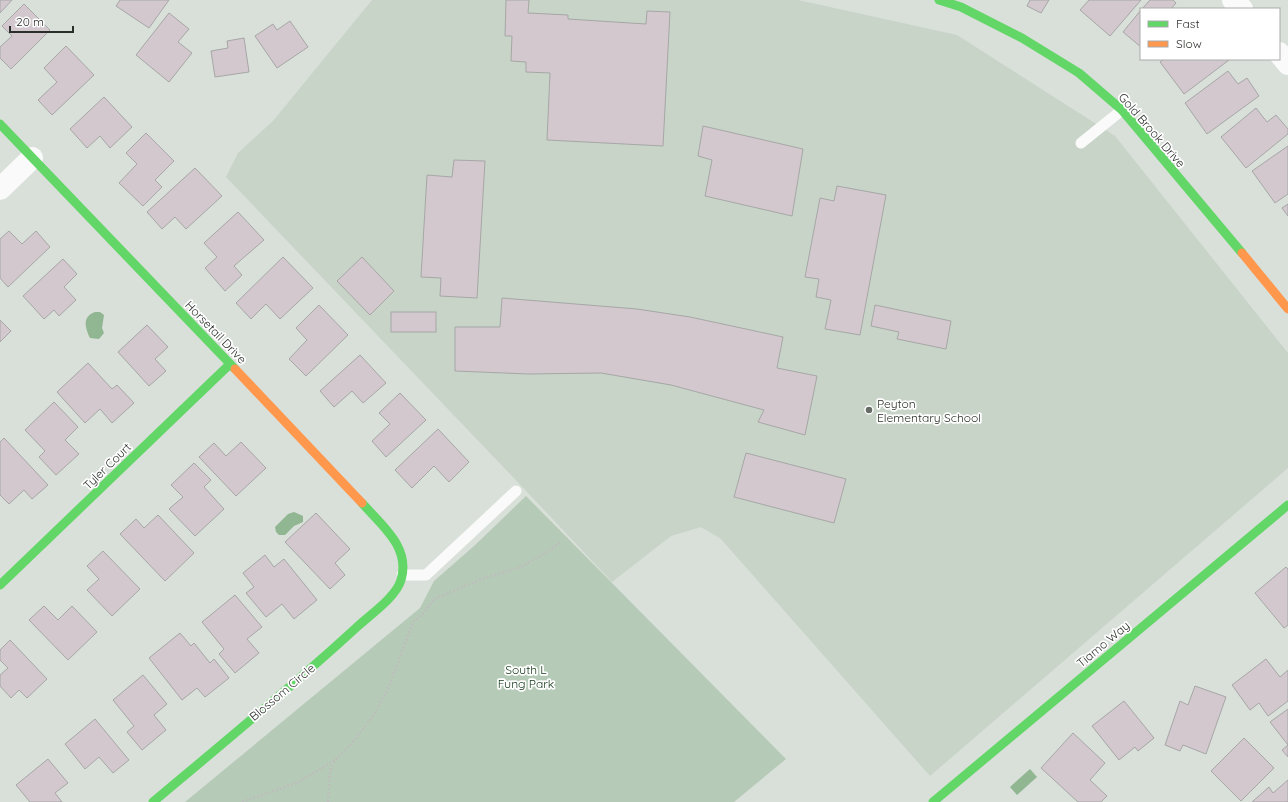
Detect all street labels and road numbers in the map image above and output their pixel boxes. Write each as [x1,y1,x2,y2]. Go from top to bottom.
street label: Gold Brook Drive [1115,90,1189,171]
street label: Horsetail Drive [182,297,250,367]
street label: Tyler Court [80,439,134,493]
street label: Tiamo Way [1074,618,1132,670]
street label: Blossom Circle [246,660,318,724]

